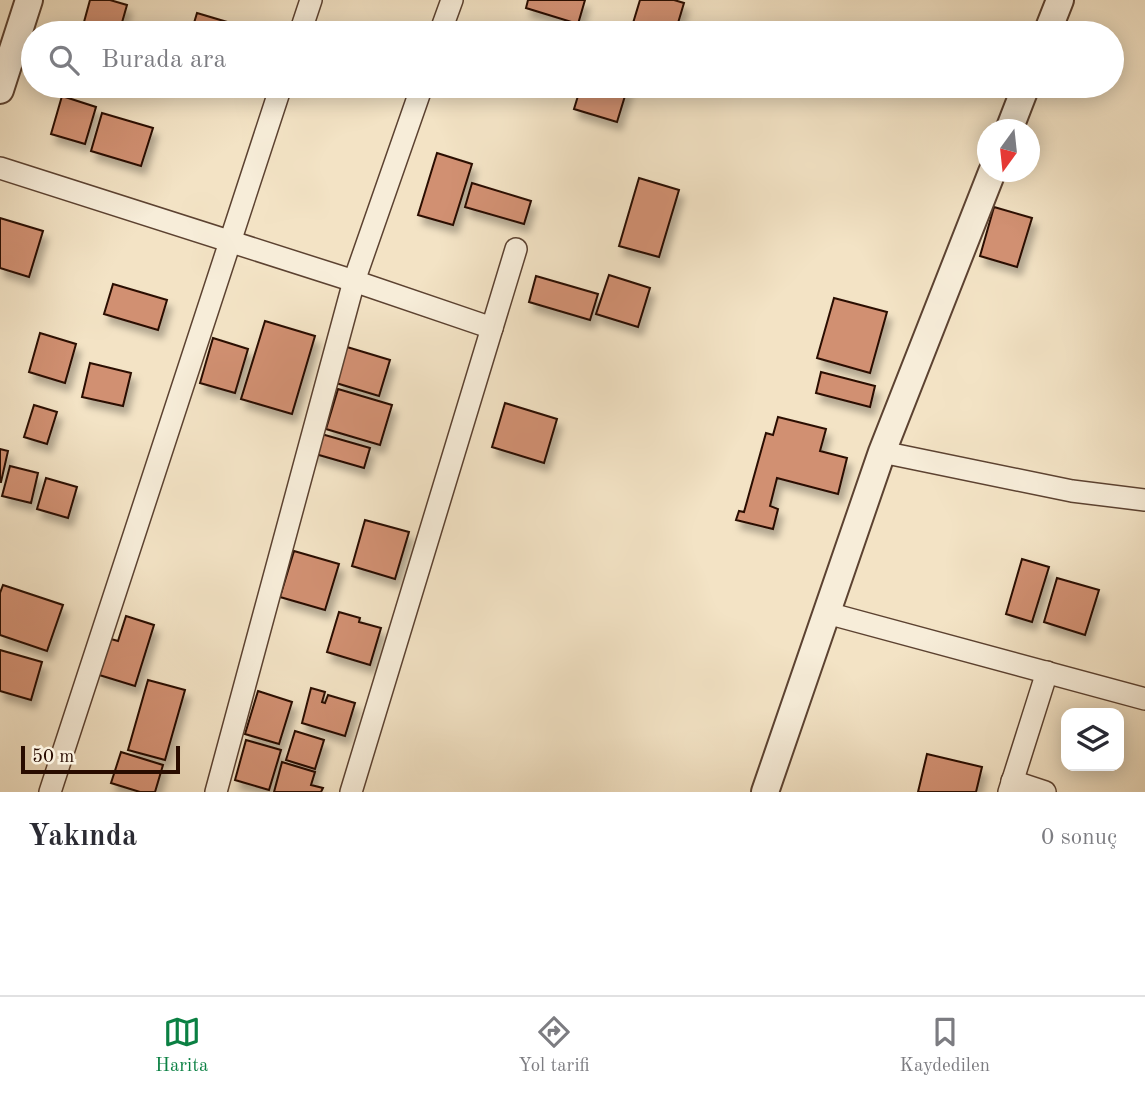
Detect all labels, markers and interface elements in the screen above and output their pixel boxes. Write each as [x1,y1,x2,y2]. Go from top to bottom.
search box [21,21,1124,98]
icon: search [45,41,83,79]
text: Burada ara [101,47,226,73]
north arrow [977,119,1040,182]
map controls [1061,708,1124,771]
button: layers [1061,708,1124,771]
scale bar [21,743,180,775]
text: 50 m [32,748,74,767]
text: Yakında [28,822,137,852]
text: 0 sonuç [1041,826,1117,849]
tab: Harita [155,1013,208,1078]
tab: Yol tarifi [518,1013,590,1078]
tab: Kaydedilen [900,1013,990,1078]

